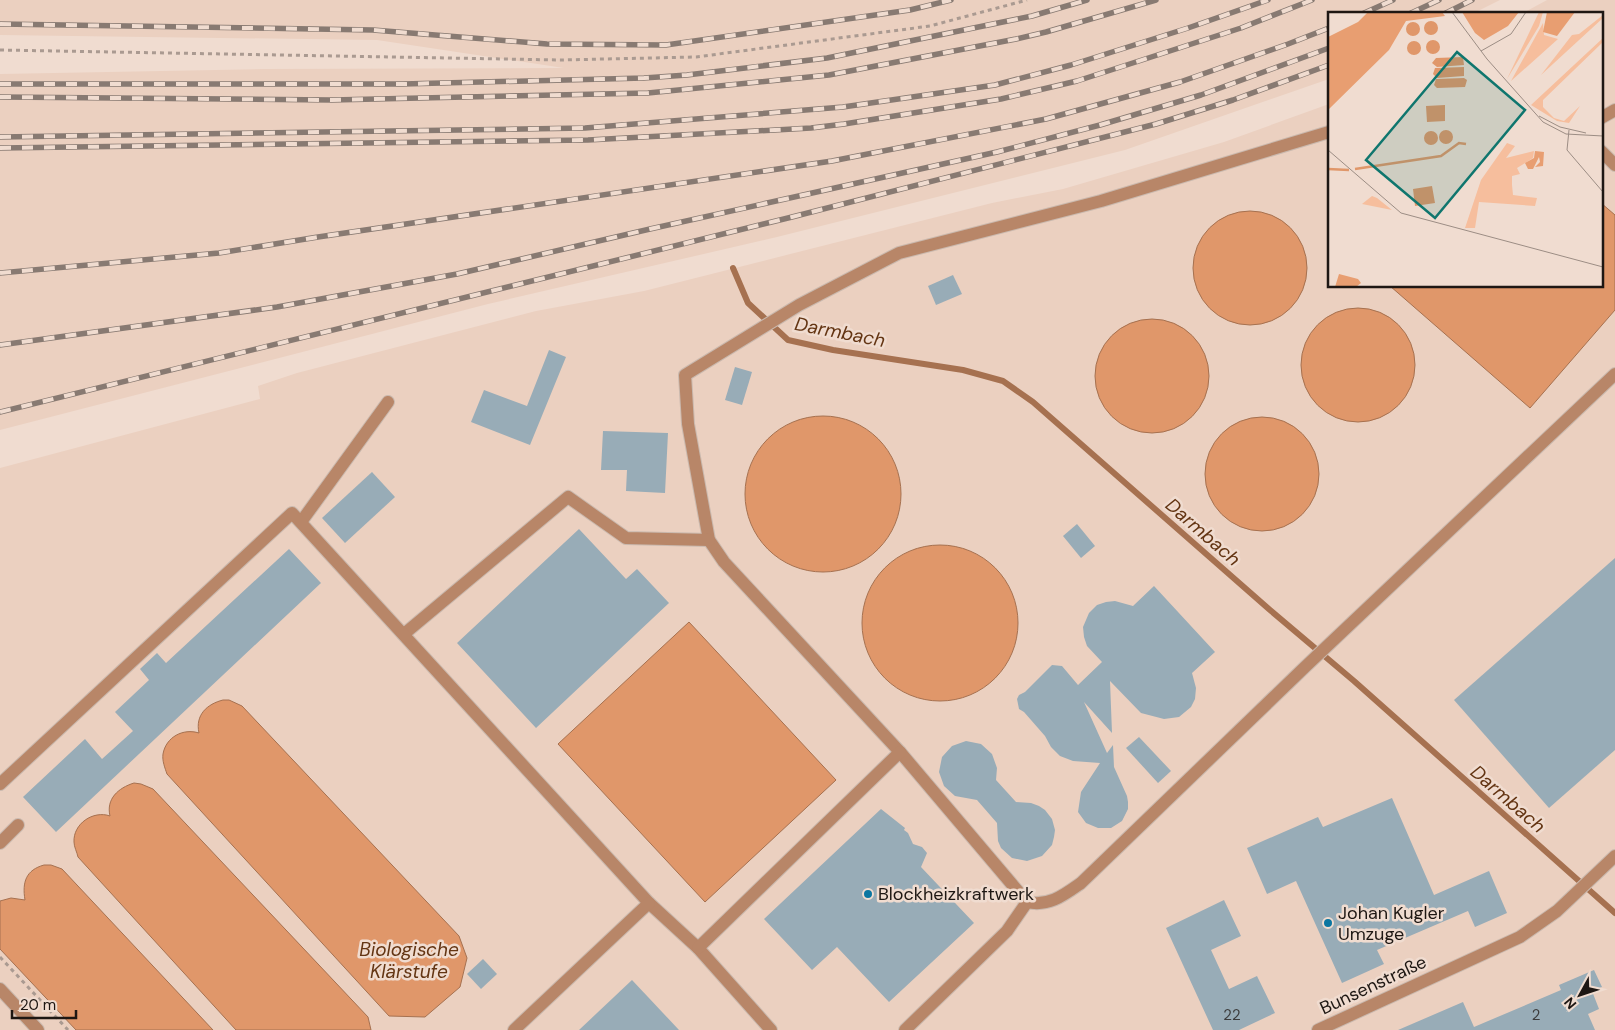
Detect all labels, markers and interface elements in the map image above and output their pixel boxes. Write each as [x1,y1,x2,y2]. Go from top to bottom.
inset map [1328,12,1602,288]
water label: Darmbach [793,311,887,353]
water label: Darmbach [1160,493,1246,572]
water label: Darmbach [1465,760,1551,839]
place label: Blockheizkraftwerk [878,882,1034,906]
marker: Blockheizkraftwerk [862,888,874,900]
place label: Johan Kugler Umzuge [1338,901,1445,946]
marker: Johan Kugler Umzuge [1322,917,1334,929]
water label: Biologische Klärstufe [359,937,459,984]
street label: Bunsenstraße [1316,950,1430,1020]
north arrow [1555,970,1605,1020]
scale bar [12,988,76,1020]
text: N [1560,994,1580,1013]
text: 20 m [20,995,56,1015]
house number: 22 [1223,1005,1241,1025]
house number: 2 [1532,1005,1540,1025]

